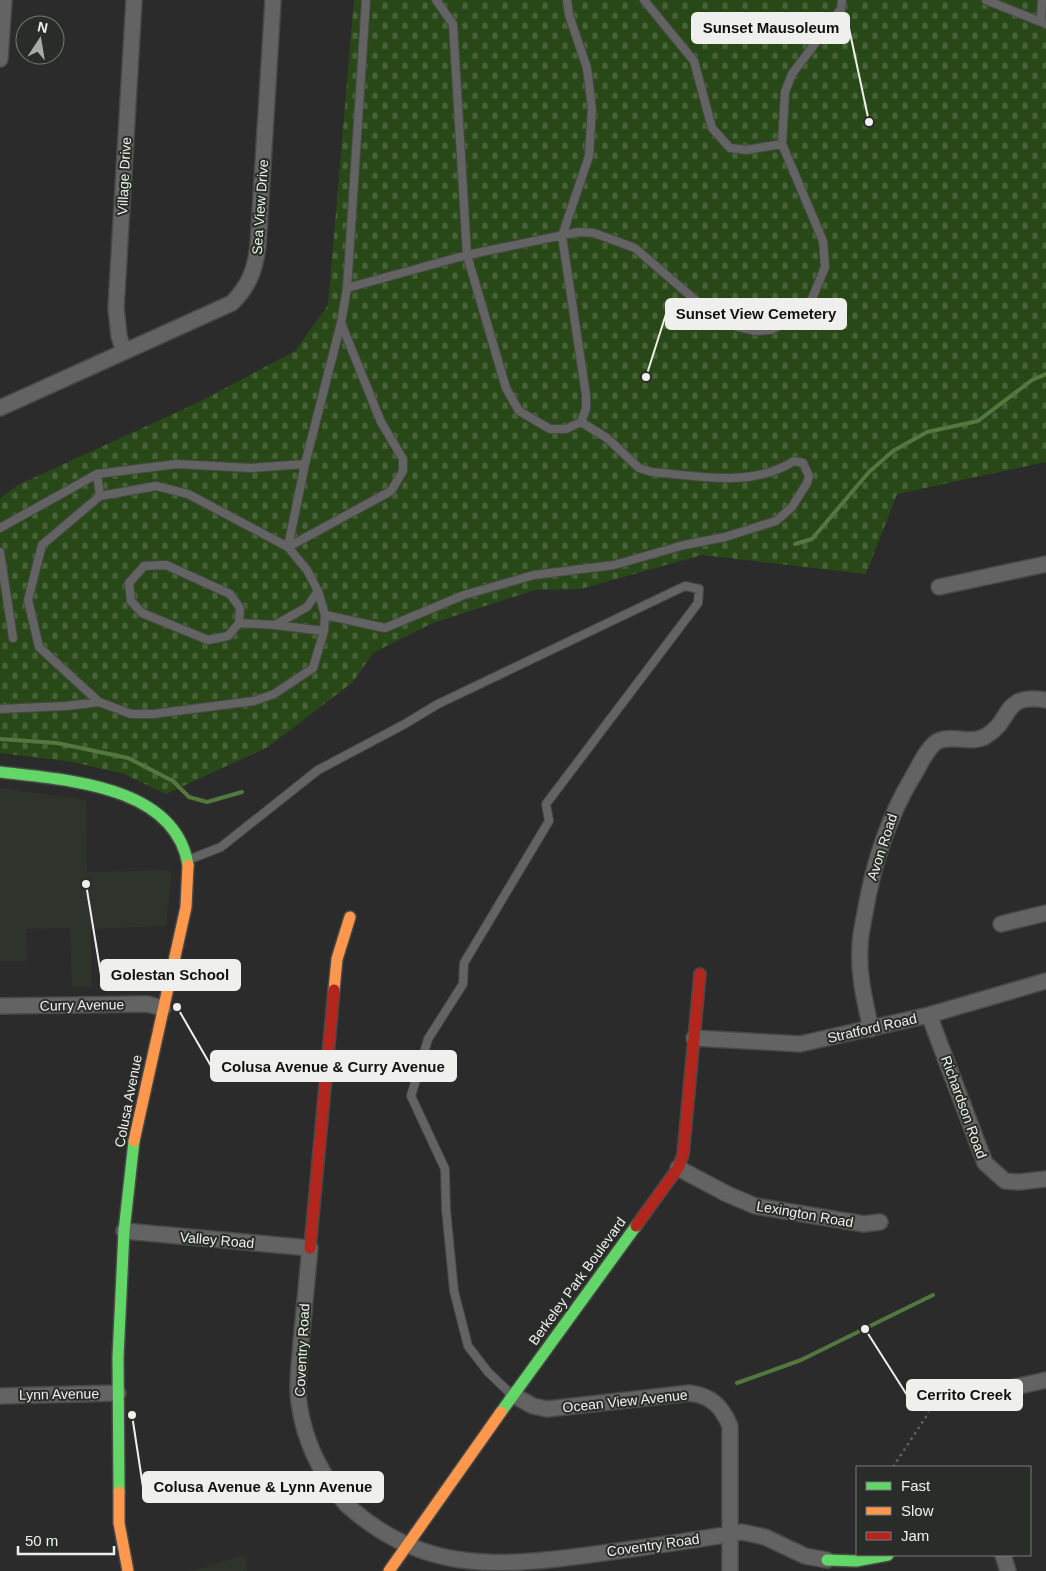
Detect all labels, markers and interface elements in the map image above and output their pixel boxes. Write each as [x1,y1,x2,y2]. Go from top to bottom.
callout: Sunset Mausoleum [692,13,849,43]
north arrow [15,15,65,65]
text: N [36,18,49,36]
text: Sunset Mausoleum [703,19,839,36]
street label: Village Drive [114,136,134,216]
street label: Sea View Drive [249,159,271,255]
callout: Sunset View Cemetery [666,299,846,329]
text: Sunset View Cemetery [676,305,837,322]
street label: Avon Road [864,812,900,882]
callout: Golestan School [101,960,240,990]
text: Golestan School [111,966,229,983]
street label: Curry Avenue [40,996,125,1014]
street label: Stratford Road [826,1010,918,1046]
callout: Colusa Avenue & Curry Avenue [211,1051,456,1081]
street label: Colusa Avenue [111,1053,145,1149]
street label: Richardson Road [938,1053,990,1161]
text: Colusa Avenue & Curry Avenue [221,1058,445,1075]
street label: Lexington Road [755,1198,855,1230]
street label: Berkeley Park Boulevard [525,1214,629,1348]
street label: Valley Road [179,1229,255,1251]
street label: Coventry Road [292,1303,312,1397]
callout: Cerrito Creek [907,1380,1022,1410]
street label: Lynn Avenue [19,1385,99,1403]
street label: Ocean View Avenue [562,1386,688,1416]
text: Cerrito Creek [916,1386,1012,1403]
legend [856,1466,1031,1556]
callout: Colusa Avenue & Lynn Avenue [143,1472,383,1502]
text: Fast [901,1477,931,1494]
text: Colusa Avenue & Lynn Avenue [154,1478,372,1495]
text: Slow [901,1502,934,1519]
scale bar [18,1524,114,1556]
text: Jam [901,1527,929,1544]
street label: Coventry Road [606,1531,700,1559]
text: 50 m [25,1532,58,1549]

